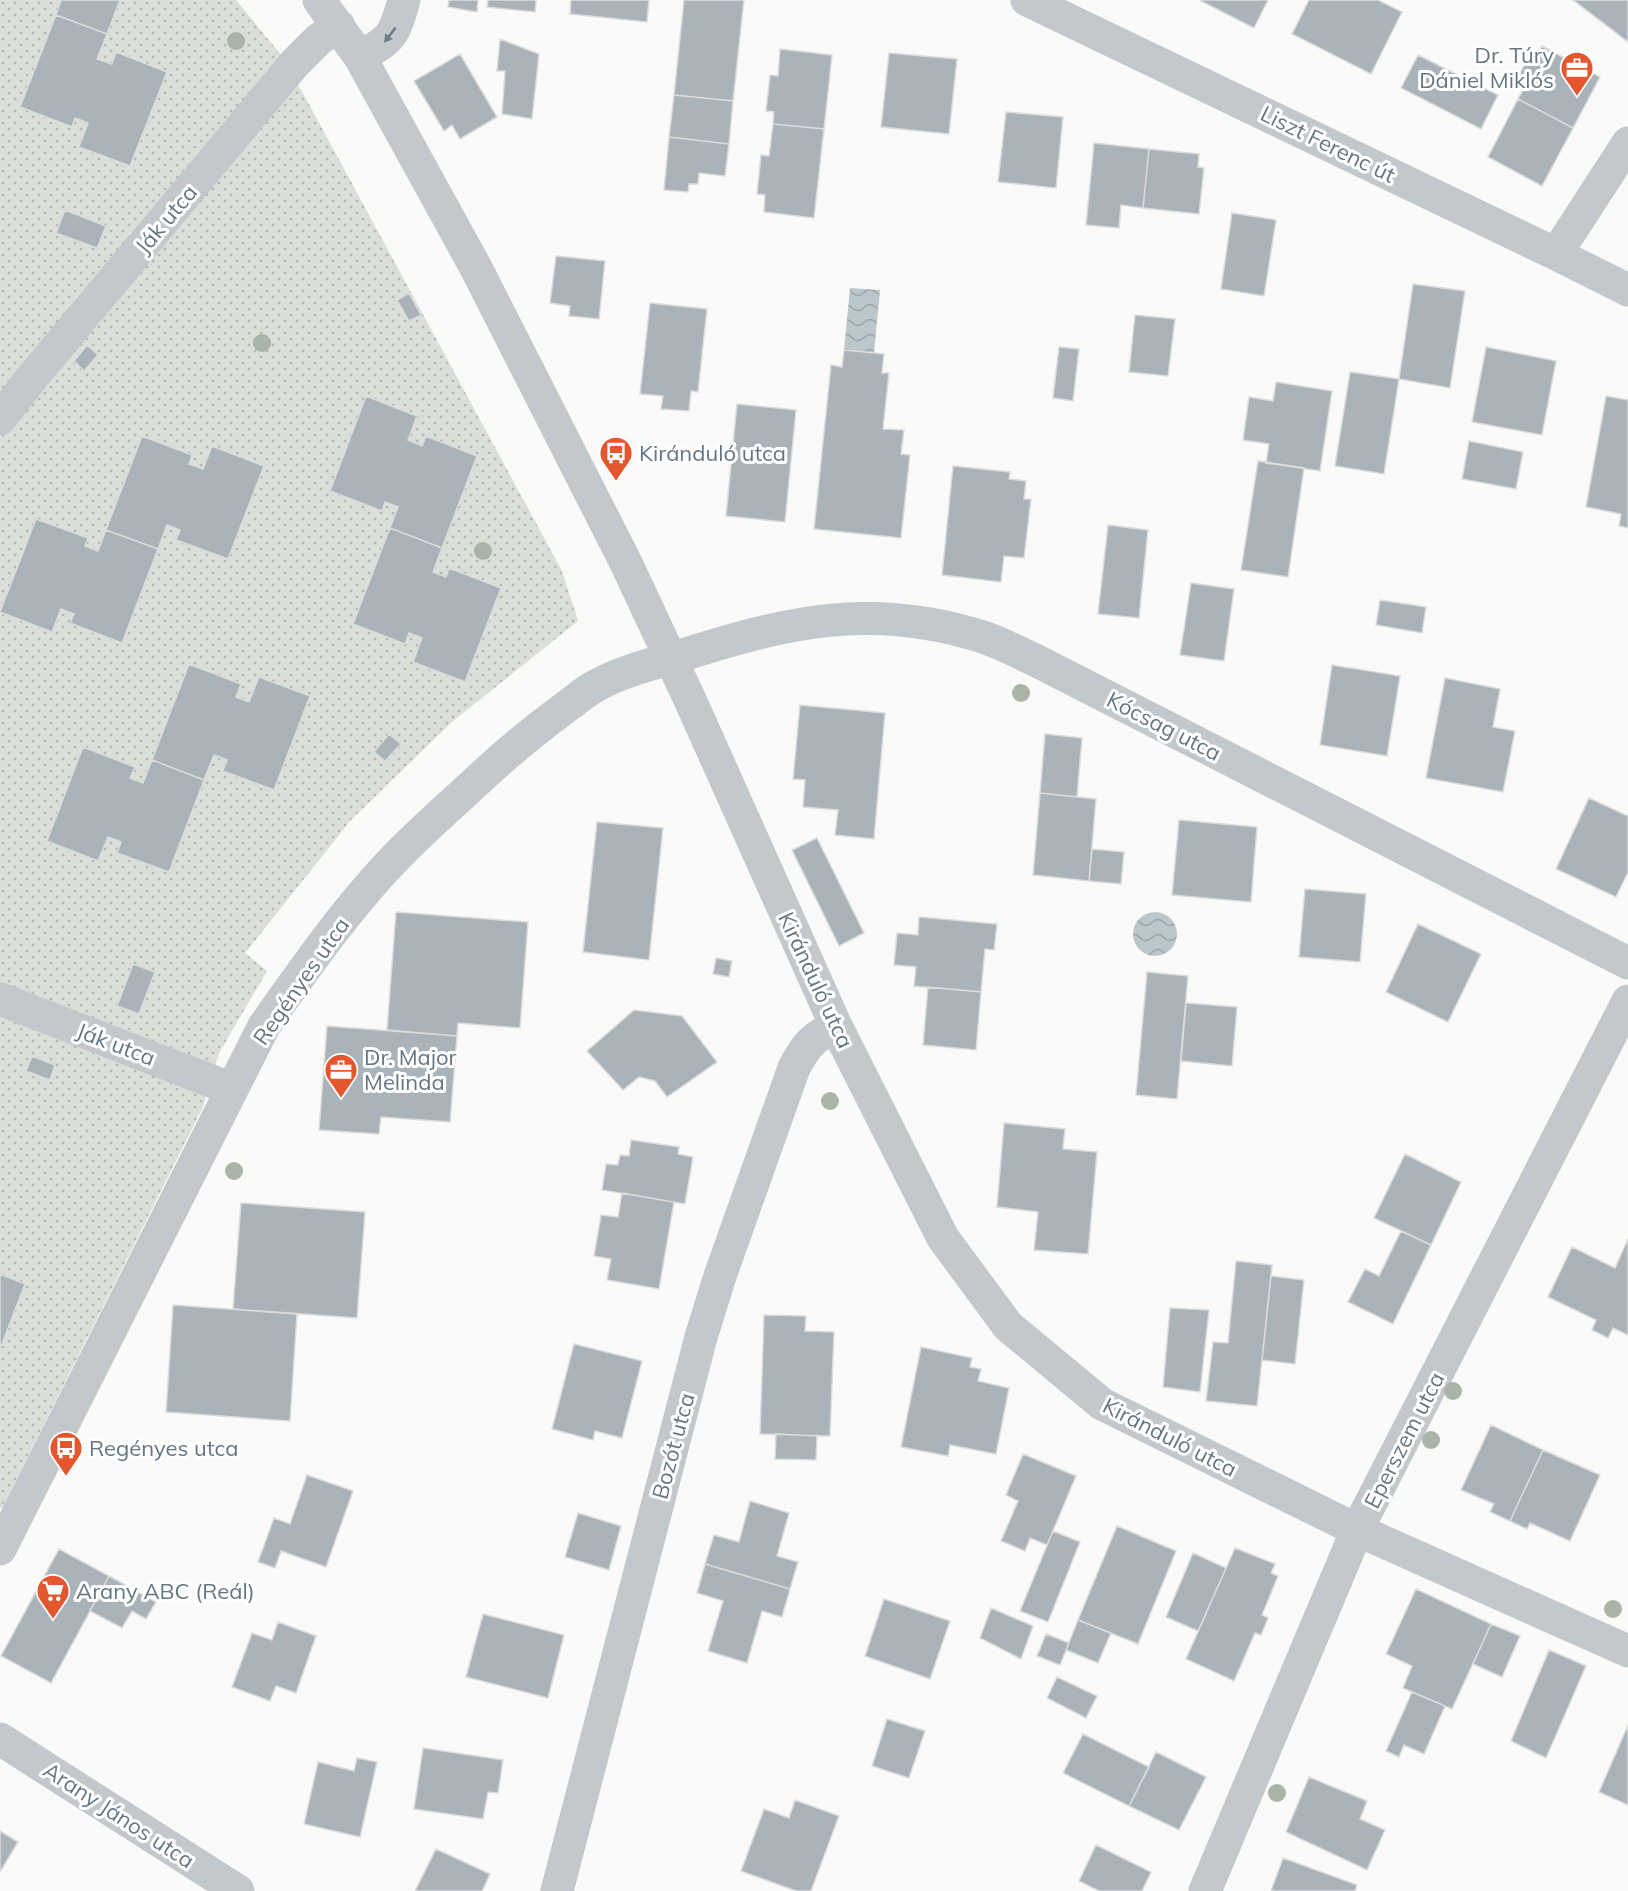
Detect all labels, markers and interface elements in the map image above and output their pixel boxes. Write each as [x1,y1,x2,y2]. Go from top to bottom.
one-way arrow [384,27,396,43]
place label: Dr. Túry Dániel Miklós [1419,41,1554,94]
office icon: Dr. Túry Dániel Miklós [1559,50,1595,97]
street label: Liszt Ferenc út [1256,99,1400,189]
street label: Ják utca [129,179,203,259]
bus stop icon: Kiránduló utca [598,435,634,482]
place label: Kiránduló utca [639,439,786,467]
street label: Kócsag utca [1102,685,1226,767]
street label: Kiránduló utca [772,907,860,1053]
street label: Regényes utca [247,912,355,1050]
street label: Ják utca [73,1016,159,1072]
place label: Dr. Major Melinda [364,1043,457,1096]
office icon: Dr. Major Melinda [323,1052,359,1099]
street label: Eperszem utca [1358,1367,1450,1513]
street label: Bozót utca [645,1390,701,1502]
street label: Kiránduló utca [1098,1391,1242,1483]
bus stop icon: Regényes utca [48,1430,84,1477]
place label: Regényes utca [89,1434,238,1462]
supermarket icon: Arany ABC (Reál) [35,1573,71,1620]
place label: Arany ABC (Reál) [76,1577,255,1605]
street label: Arany János utca [38,1756,200,1874]

